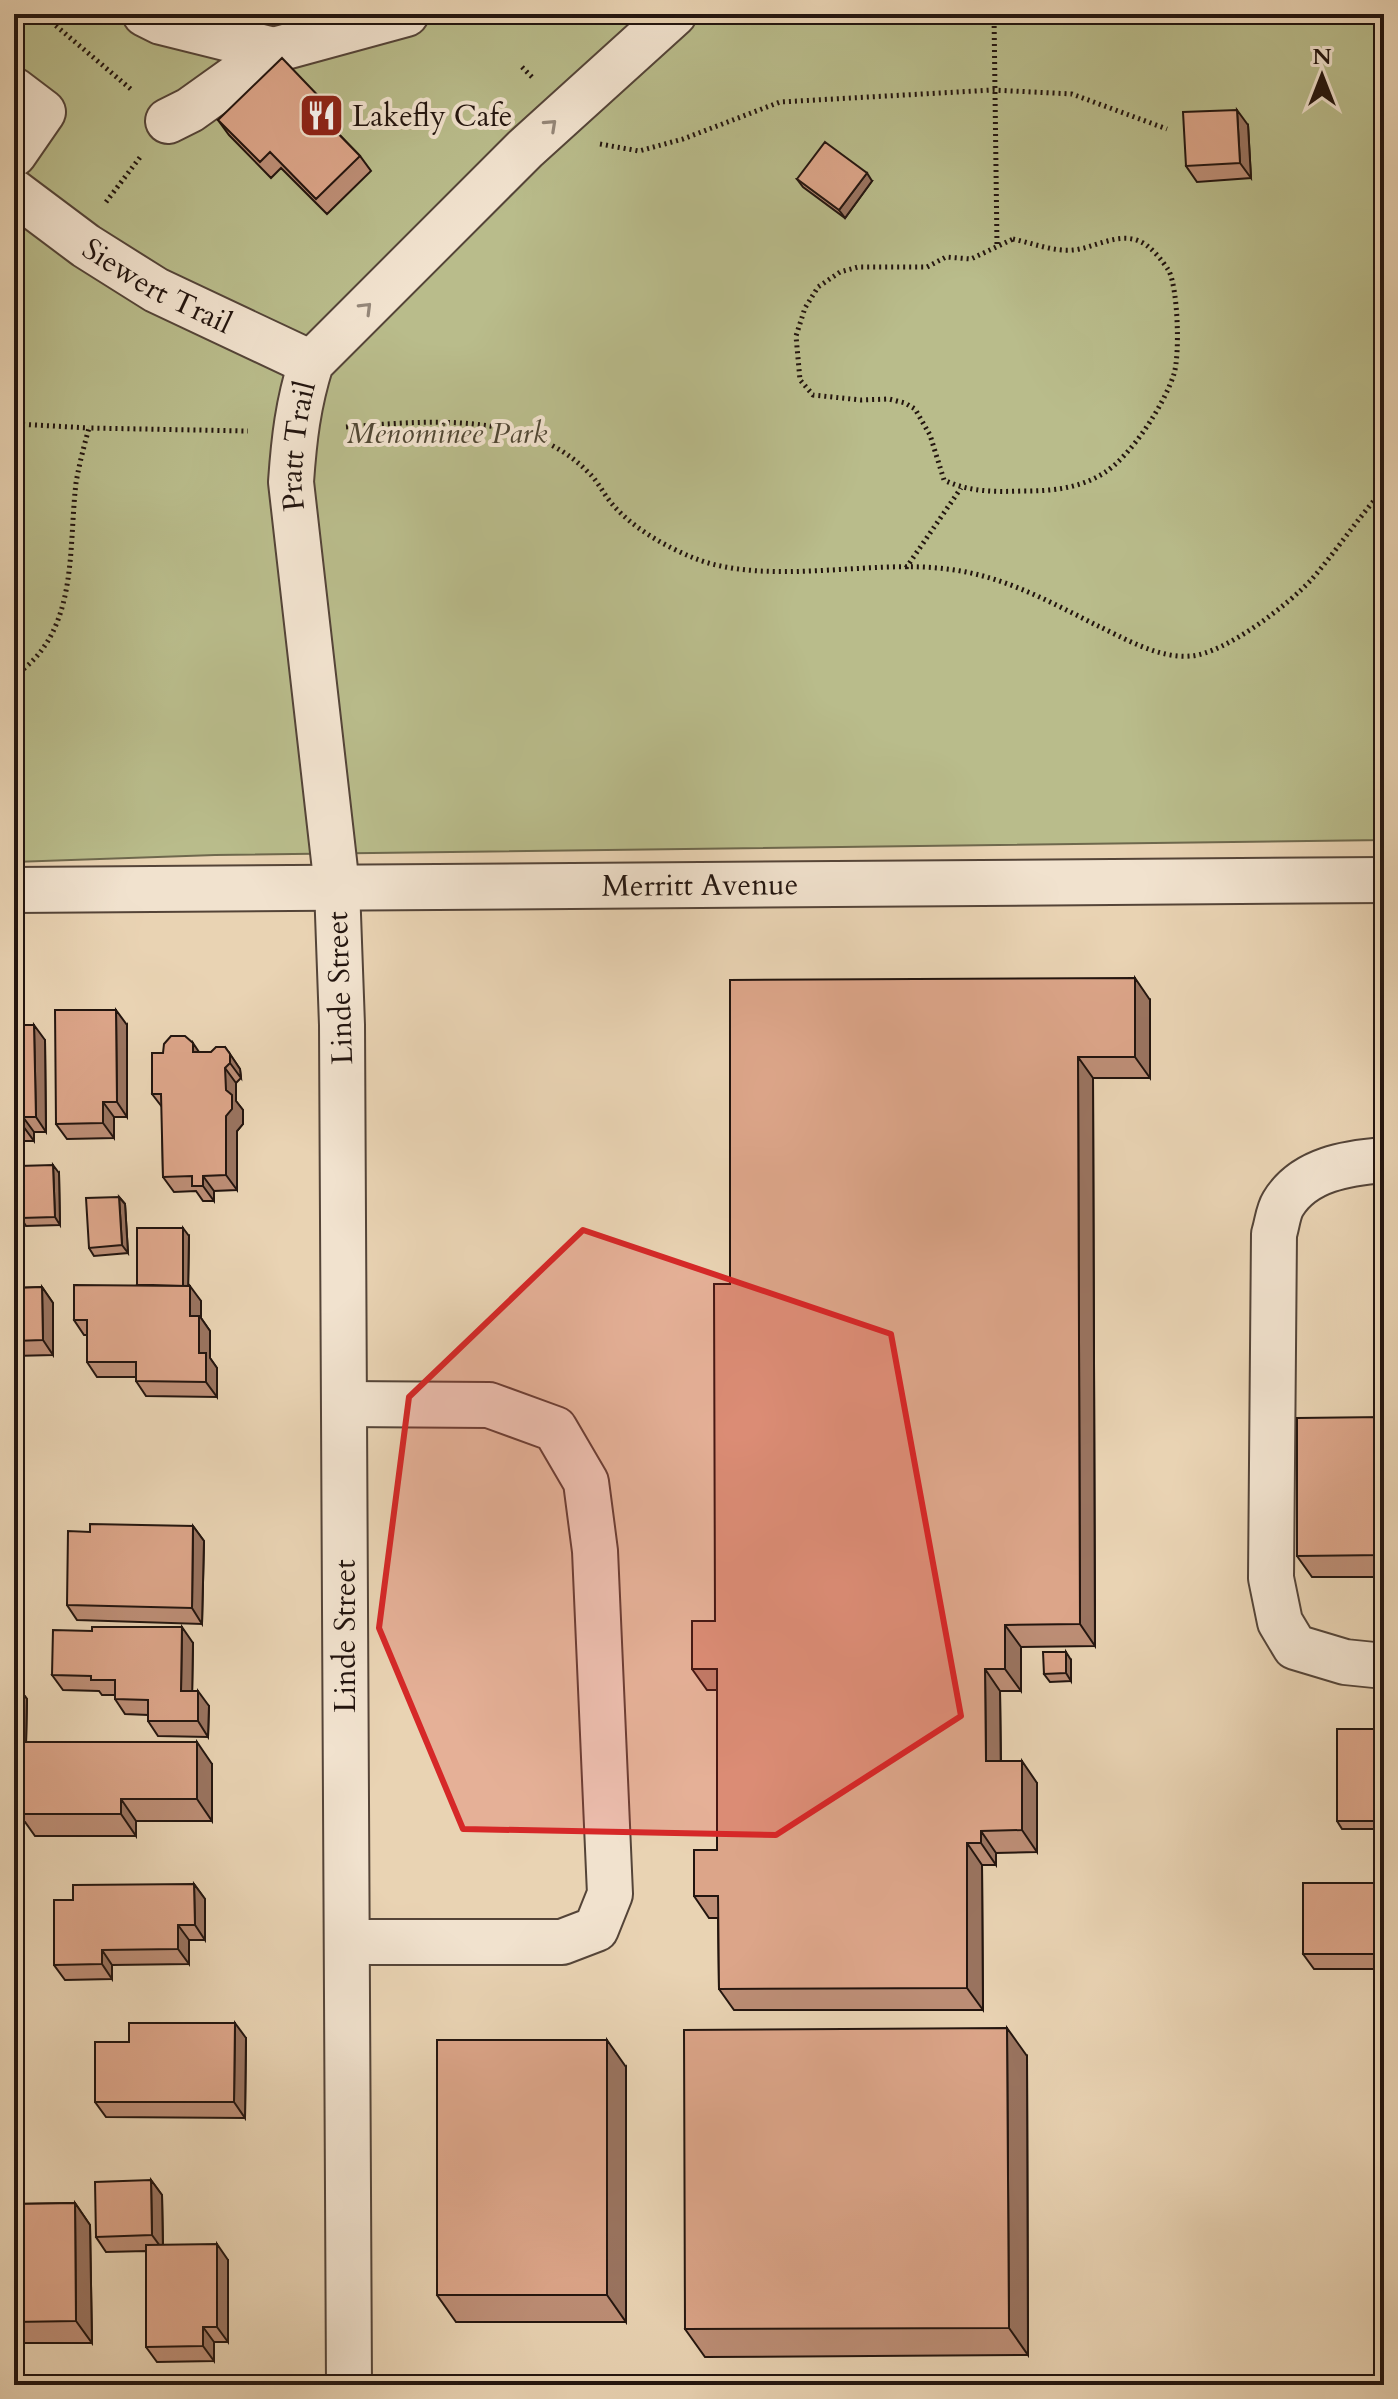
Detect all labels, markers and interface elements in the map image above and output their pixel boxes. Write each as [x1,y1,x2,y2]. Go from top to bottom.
north arrow [1282,36,1362,116]
text: N [1312,42,1332,72]
restaurant icon: Lakefly Cafe [297,92,345,140]
place label: Lakefly Cafe [352,96,512,137]
one-way arrow [542,120,556,135]
street label: Siewert Trail [75,228,239,344]
one-way arrow [357,303,371,317]
street label: Pratt Trail [271,376,326,513]
park label: Menominee Park [347,413,547,454]
street label: Merritt Avenue [602,864,798,906]
street label: Linde Street [317,910,363,1065]
street label: Linde Street [325,1559,366,1713]

